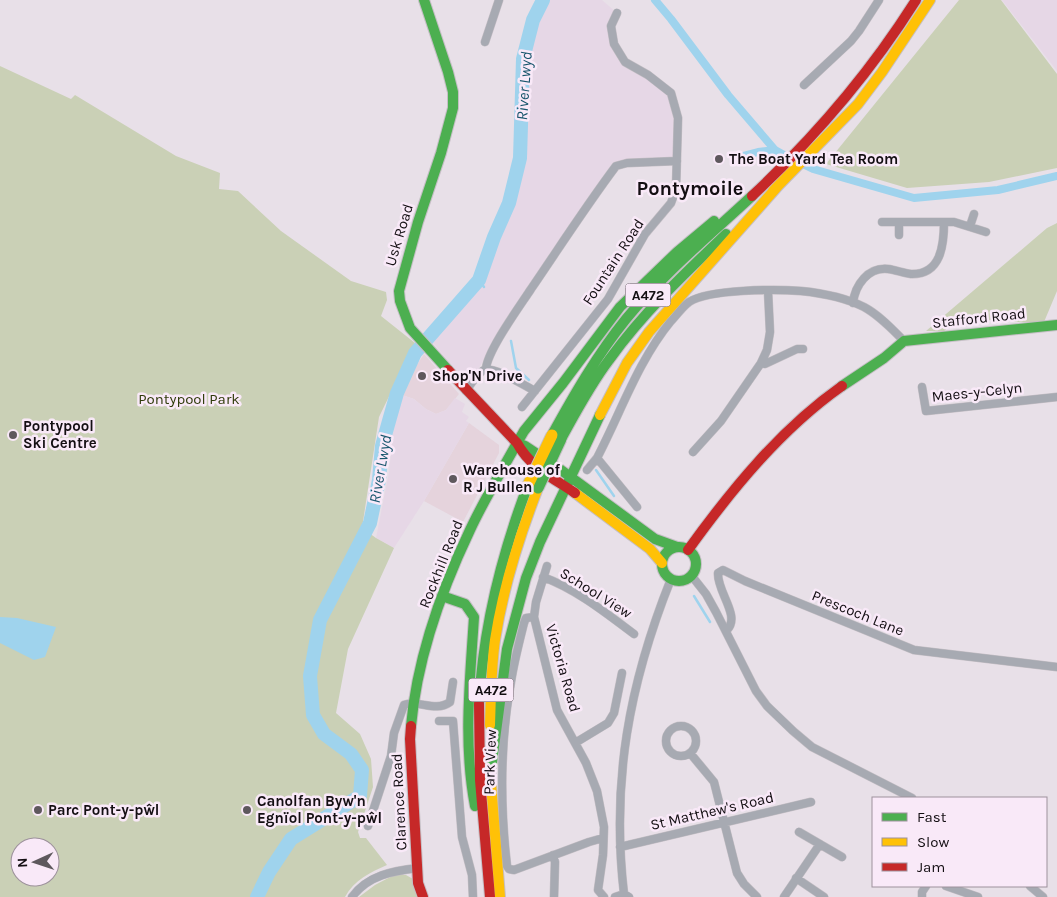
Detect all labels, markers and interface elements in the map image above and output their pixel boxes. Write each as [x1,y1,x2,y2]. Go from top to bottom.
water label: River Lwyd [512,50,536,121]
place label: The Boat Yard Tea Room [729,150,898,168]
marker: The Boat Yard Tea Room [713,153,725,165]
district label: Pontymoile [637,177,743,200]
street label: Usk Road [381,202,417,268]
street label: Fountain Road [578,215,648,309]
road number: A472 [626,284,670,306]
street label: Stafford Road [931,304,1027,332]
place label: Shop'N Drive [432,367,523,385]
marker: Shop'N Drive [416,370,428,382]
street label: Maes-y-Celyn [931,378,1023,406]
park label: Pontypool Park [138,390,240,408]
place label: Pontypool Ski Centre [23,417,97,452]
marker: Pontypool Ski Centre [7,429,19,441]
water label: River Lwyd [365,433,395,505]
place label: Warehouse of R J Bullen [463,461,561,496]
marker: Warehouse of R J Bullen [447,473,459,485]
street label: Rockhill Road [415,517,467,611]
street label: School View [557,564,635,622]
street label: Prescoch Lane [809,586,907,640]
street label: Victoria Road [542,622,584,714]
road number: A472 [468,678,514,702]
street label: Park View [480,729,500,795]
street label: Clarence Road [387,753,411,851]
street label: St Matthew's Road [649,788,775,834]
place label: Canolfan Byw'n Egnïol Pont-y-pŵl [257,792,382,827]
legend [872,797,1047,887]
place label: Parc Pont-y-pŵl [48,801,159,819]
marker: Parc Pont-y-pŵl [32,804,44,816]
marker: Canolfan Byw'n Egnïol Pont-y-pŵl [241,804,253,816]
text: Fast [917,808,947,826]
text: Slow [917,833,949,851]
north arrow [10,837,60,887]
text: N [14,857,31,868]
text: Jam [917,858,945,876]

